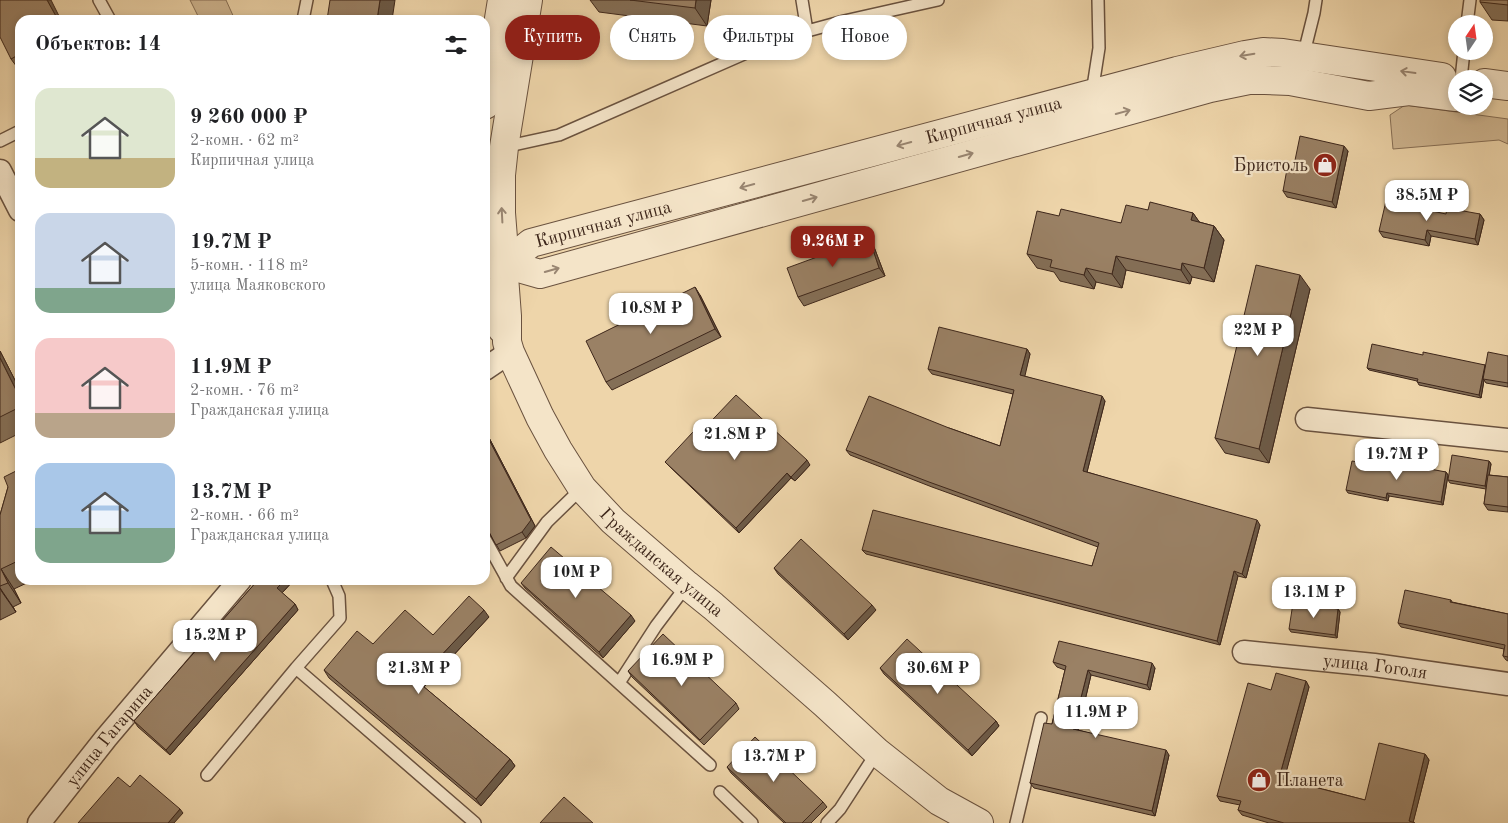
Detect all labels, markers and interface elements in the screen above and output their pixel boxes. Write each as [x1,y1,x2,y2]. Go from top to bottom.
chip: Купить [505,15,600,60]
chip: Снять [610,15,694,60]
chip: Фильтры [704,15,812,60]
chip: Новое [822,15,907,60]
north arrow [1448,15,1492,60]
map controls [1448,15,1493,115]
icon: filters [442,31,470,59]
text: Объектов: 14 [35,34,161,55]
one-way arrow [1239,50,1255,60]
one-way arrow [1400,67,1416,77]
button: layers [1448,70,1493,115]
street label: Кирпичная улица [924,94,1064,148]
one-way arrow [1115,106,1131,116]
text: 9 260 000 ₽ [190,107,308,128]
icon: home [75,108,135,168]
text: 2-комн. · 62 m² [190,133,299,149]
one-way arrow [896,140,912,149]
one-way arrow [958,150,974,159]
shop icon: Бристоль [1312,152,1338,178]
text: Кирпичная улица [190,153,314,169]
place label: Бристоль [1234,157,1308,175]
pin: 38.5M ₽ [1381,180,1473,222]
one-way arrow [739,182,755,191]
text: 38.5M ₽ [1396,188,1458,204]
one-way arrow [801,193,817,203]
street label: Кирпичная улица [533,198,673,251]
one-way arrow [497,208,506,224]
pin: 9.26M ₽ [787,226,879,268]
text: 19.7M ₽ [190,232,272,253]
icon: home [75,233,135,293]
text: 9.26M ₽ [802,234,864,250]
text: 5-комн. · 118 m² [190,258,308,274]
one-way arrow [544,265,560,275]
text: улица Маяковского [190,278,326,294]
pin: 10.8M ₽ [605,292,697,335]
text: 10.8M ₽ [620,301,682,317]
pin: 22M ₽ [1223,314,1293,357]
text: 22M ₽ [1234,323,1282,339]
text: 11.9M ₽ [190,357,272,378]
icon: home [75,358,135,418]
text: 2-комн. · 76 m² [190,383,299,399]
text: Гражданская улица [190,403,329,419]
pin: 21.8M ₽ [689,418,781,461]
text: 21.8M ₽ [704,427,766,443]
pin: 19.7M ₽ [1351,438,1443,481]
text: 19.7M ₽ [1366,447,1428,463]
text: 13.7M ₽ [190,482,272,503]
icon: home [75,483,135,543]
street label: Гражданская улица [596,505,727,621]
text: 2-комн. · 66 m² [190,508,299,524]
text: Гражданская улица [190,528,329,544]
pin: 10M ₽ [541,556,611,599]
text: 10M ₽ [552,565,600,581]
pin: 13.1M ₽ [1268,576,1360,619]
text: 13.1M ₽ [1283,585,1345,601]
pin: 15.2M ₽ [169,620,261,662]
text: 15.2M ₽ [184,628,246,644]
pin: 16.9M ₽ [636,644,728,687]
pin: 21.3M ₽ [373,652,465,695]
pin: 30.6M ₽ [892,652,984,695]
street label: улица Гоголя [1322,652,1428,682]
text: 16.9M ₽ [651,653,713,669]
text: 21.3M ₽ [388,661,450,677]
text: 30.6M ₽ [907,661,969,677]
street label: улица Гагарина [63,682,156,790]
pin: 11.9M ₽ [1050,696,1142,739]
text: 11.9M ₽ [1065,705,1127,721]
pin: 13.7M ₽ [728,740,820,783]
text: 13.7M ₽ [743,749,805,765]
shop icon: Планета [1246,767,1272,793]
place label: Планета [1276,772,1344,790]

